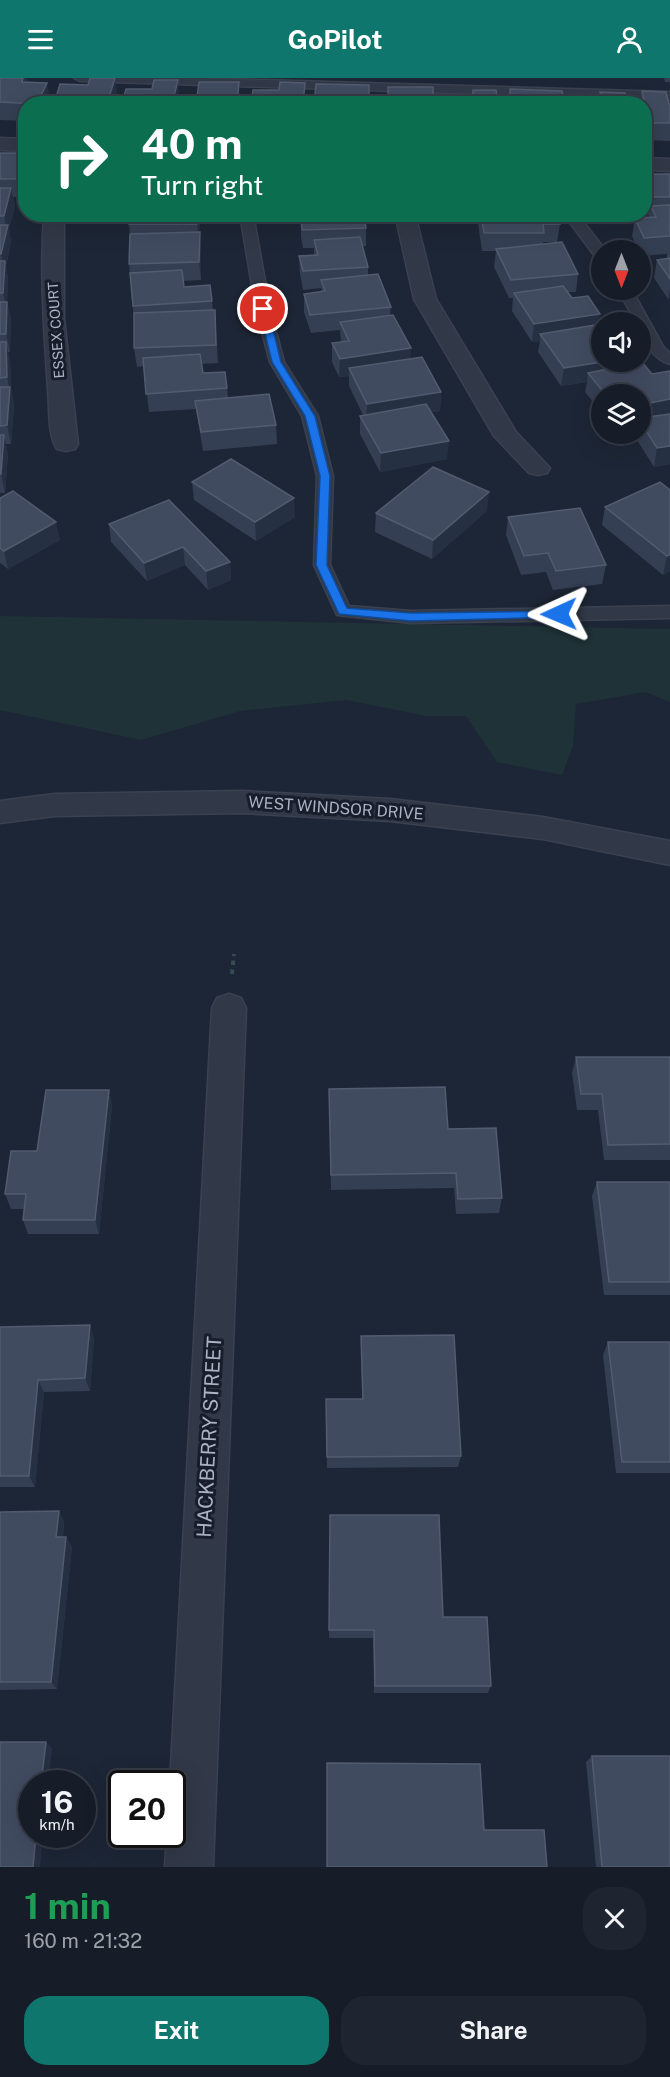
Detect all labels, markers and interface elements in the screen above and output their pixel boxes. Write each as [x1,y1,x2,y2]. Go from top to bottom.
icon: menu [24,23,57,56]
text: GoPilot [288,23,382,55]
icon: person [613,23,646,56]
text: 40 m [141,119,243,168]
icon: right [42,120,120,198]
text: Turn right [141,169,264,201]
north arrow [591,240,651,300]
map controls [591,240,651,444]
street label: ESSEX COURT [45,281,67,379]
pin [237,283,288,334]
icon: arrive [246,292,279,325]
button: sound [591,312,651,372]
button: layers [591,384,651,444]
position arrow [527,582,591,646]
street label: WEST WINDSOR DRIVE [248,792,424,824]
street label: HACKBERRY STREET [192,1336,226,1538]
speed limit sign: 20 [108,1770,186,1848]
text: 16 [41,1784,73,1820]
text: km/h [39,1816,75,1833]
text: 1 min [24,1885,111,1927]
button: close [583,1887,646,1950]
text: 160 m · 21:32 [24,1929,142,1953]
button: Exit [24,1996,329,2065]
button: Share [341,1996,646,2065]

